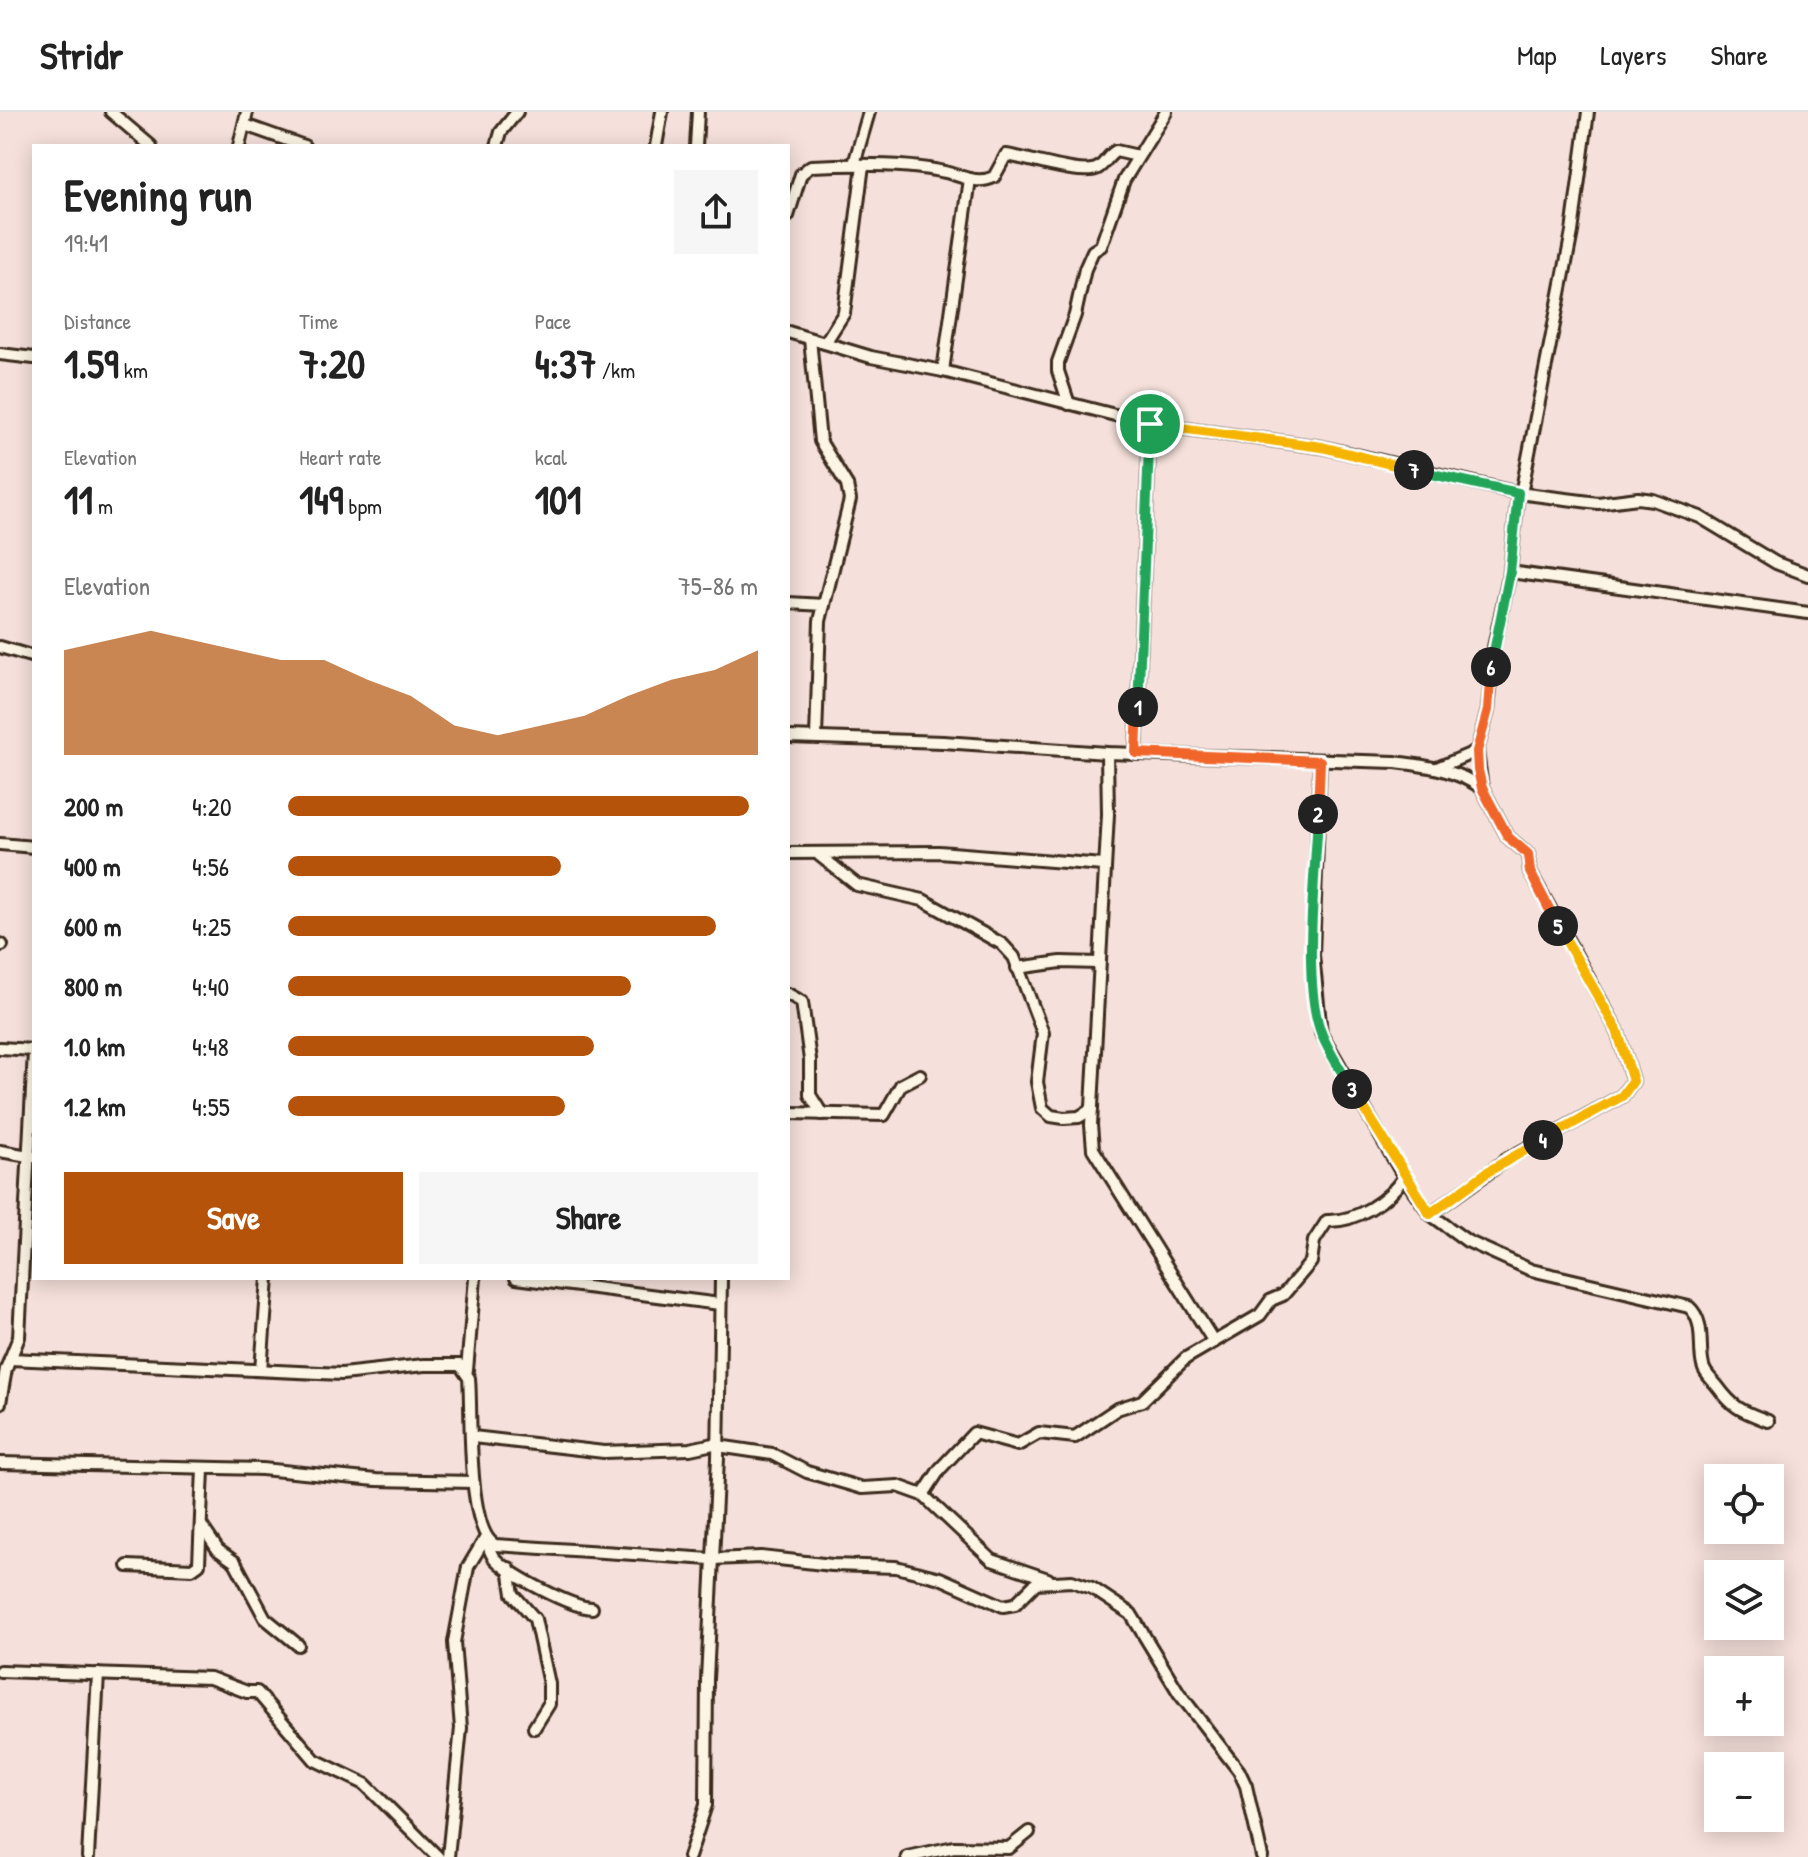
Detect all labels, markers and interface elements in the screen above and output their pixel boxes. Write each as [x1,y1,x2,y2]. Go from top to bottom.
text: Stridr [40,29,123,81]
text: Map [1517,36,1557,74]
text: Layers [1601,36,1666,74]
text: Share [1710,36,1768,74]
text: Evening run [64,165,252,225]
button: share [674,170,758,254]
text: 19:41 [64,225,108,260]
text: Distance [64,306,131,336]
text: Time [299,306,338,336]
text: Pace [535,306,571,336]
text: 1.59 [64,336,119,390]
text: 7:20 [299,336,365,390]
text: 4:37 [535,336,597,390]
text: km [119,355,148,385]
text: /km [597,355,635,385]
pin [1116,390,1184,458]
icon: arrive [1128,402,1172,446]
text: Elevation [64,442,137,472]
text: Heart rate [299,442,382,472]
text: kcal [535,442,567,472]
pin: 7 [1394,450,1434,490]
text: 7 [1409,455,1419,485]
text: 11 [64,472,93,526]
text: 149 [299,472,344,526]
text: 101 [535,472,582,526]
text: m [93,491,113,521]
text: bpm [344,491,382,521]
text: Elevation [64,568,150,603]
text: 75–86 m [678,568,758,603]
pin: 6 [1471,647,1511,687]
text: 6 [1487,652,1495,682]
pin: 1 [1118,687,1158,727]
text: 1 [1134,692,1142,722]
text: 200 m [64,789,123,824]
text: 4:20 [192,789,232,824]
pin: 2 [1298,794,1338,834]
text: 2 [1313,799,1323,829]
text: 400 m [64,849,121,884]
text: 4:56 [192,849,229,884]
pin: 5 [1538,906,1578,946]
text: 600 m [64,909,121,944]
text: 4:25 [192,909,231,944]
text: 5 [1553,911,1563,941]
text: 800 m [64,969,122,1004]
text: 4:40 [192,969,229,1004]
text: 1.0 km [64,1029,125,1064]
text: 4:48 [192,1029,229,1064]
pin: 3 [1332,1069,1372,1109]
text: 3 [1347,1074,1357,1104]
text: 1.2 km [64,1089,126,1124]
text: 4:55 [192,1089,230,1124]
pin: 4 [1523,1120,1563,1160]
text: 4 [1539,1125,1547,1155]
button: Save [64,1172,403,1264]
button: Share [419,1172,758,1264]
map controls [1704,1464,1784,1832]
button: locate [1704,1464,1784,1544]
button: layers [1704,1560,1784,1640]
button: + [1704,1656,1784,1736]
button: − [1704,1752,1784,1832]

